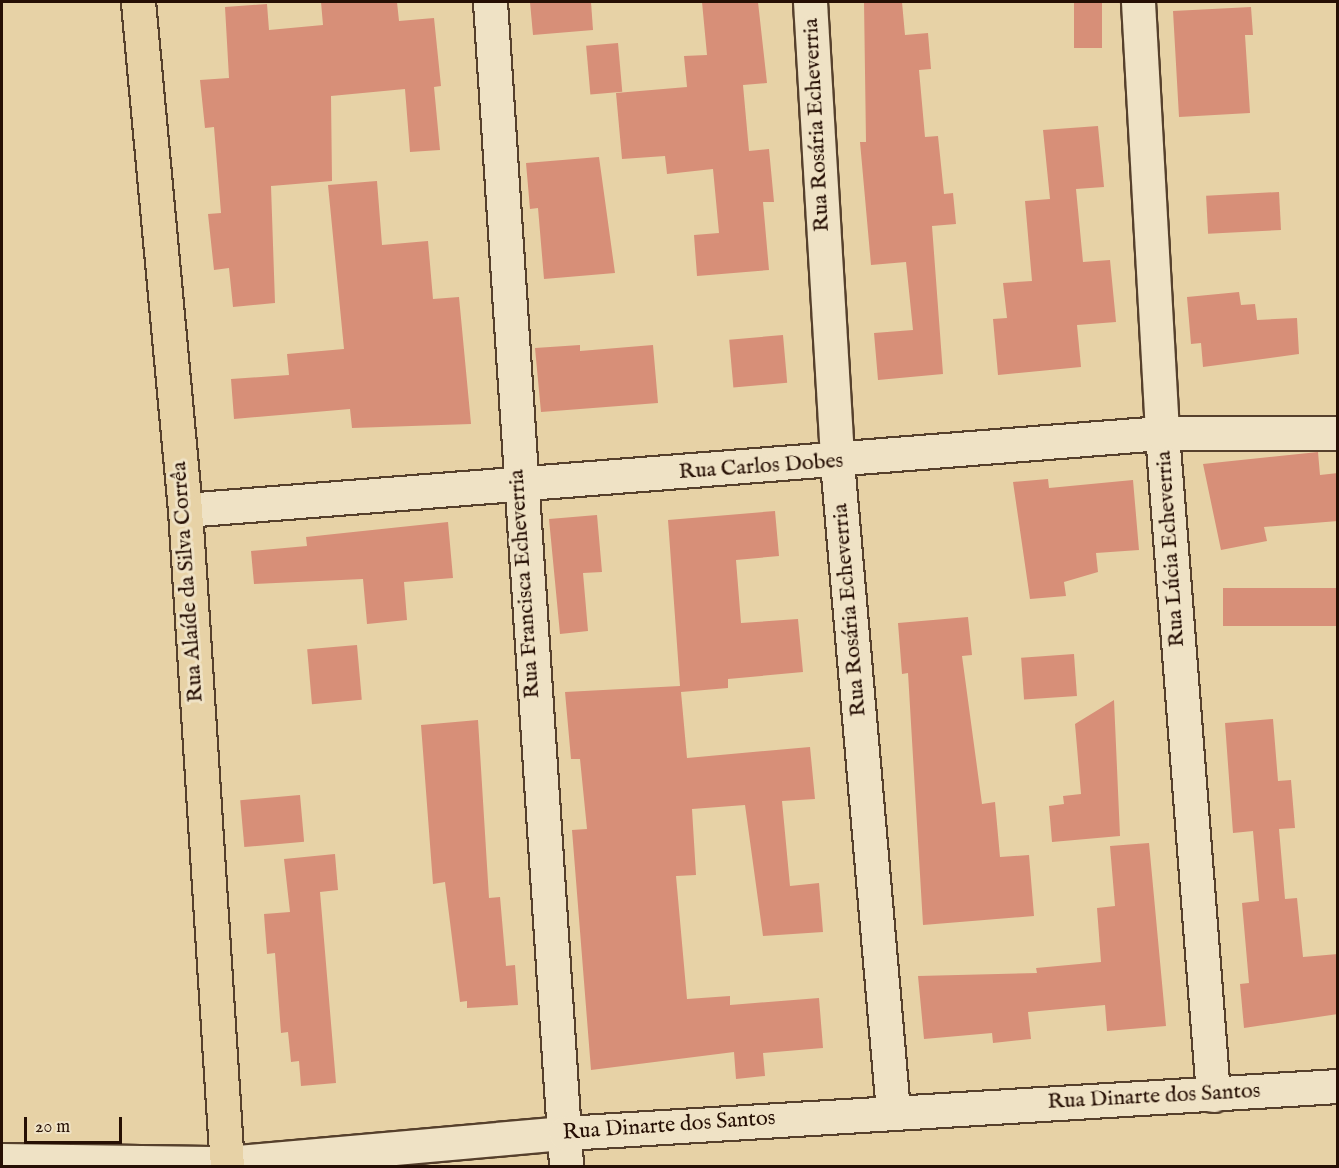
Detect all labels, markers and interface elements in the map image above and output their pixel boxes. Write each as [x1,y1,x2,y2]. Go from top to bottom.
street label: Rua Rosária Echeverria [798,17,836,233]
street label: Rua Carlos Dobes [678,448,844,486]
street label: Rua Lúcia Echeverria [1151,450,1191,648]
street label: Rua Alaíde da Silva Corrêa [166,461,210,703]
street label: Rua Francisca Echeverria [504,468,546,700]
street label: Rua Rosária Echeverria [828,502,872,718]
street label: Rua Dinarte dos Santos [1047,1078,1261,1116]
scale bar [27,1105,124,1143]
street label: Rua Dinarte dos Santos [562,1105,776,1147]
text: 20 m [35,1116,70,1139]

